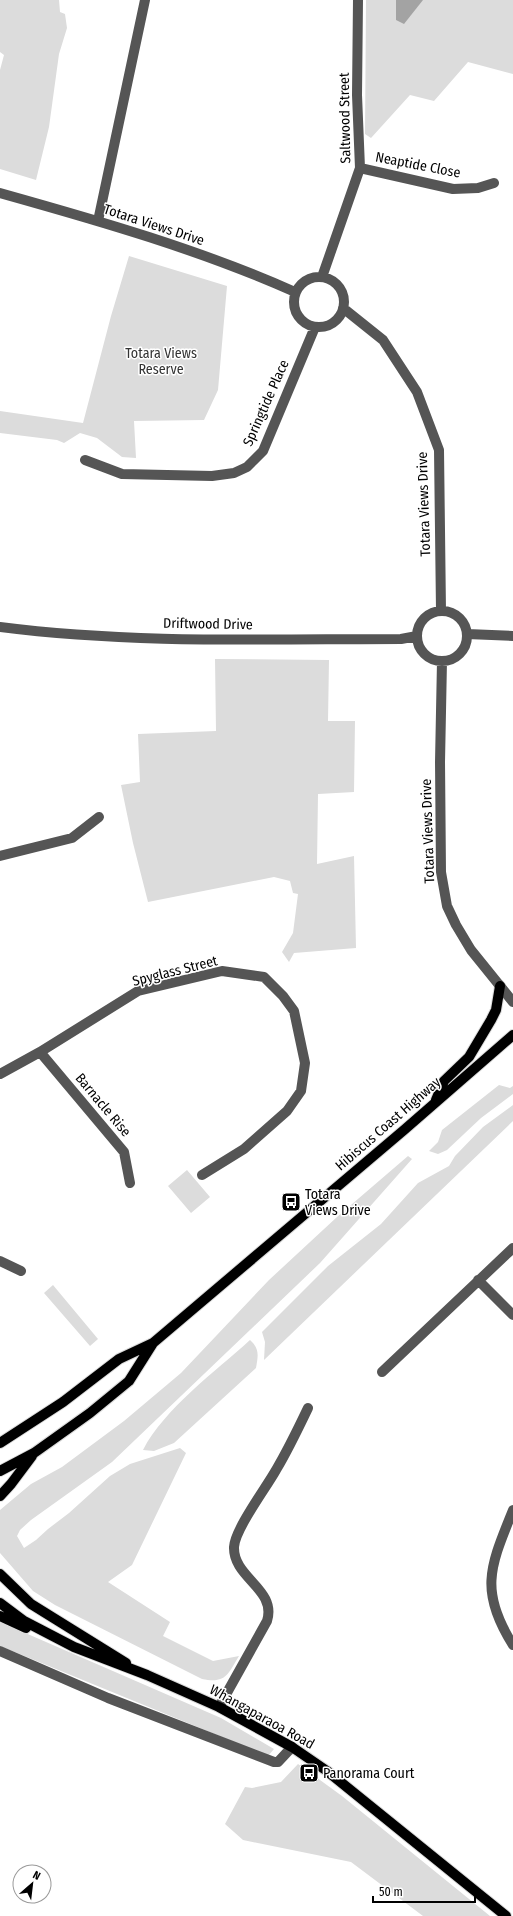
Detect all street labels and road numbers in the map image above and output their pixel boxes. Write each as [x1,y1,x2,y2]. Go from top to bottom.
street label: Saltwood Street [336,72,354,164]
street label: Neaptide Close [374,148,462,182]
street label: Totara Views Drive [102,201,206,249]
street label: Springtide Place [239,357,293,449]
street label: Totara Views Drive [414,451,434,557]
street label: Driftwood Drive [163,615,253,633]
street label: Totara Views Drive [418,778,438,884]
street label: Spyglass Street [131,952,220,990]
street label: Barnacle Rise [72,1070,134,1140]
street label: Hibiscus Coast Highway [332,1073,445,1174]
street label: Whangaparaoa Road [207,1681,317,1753]

